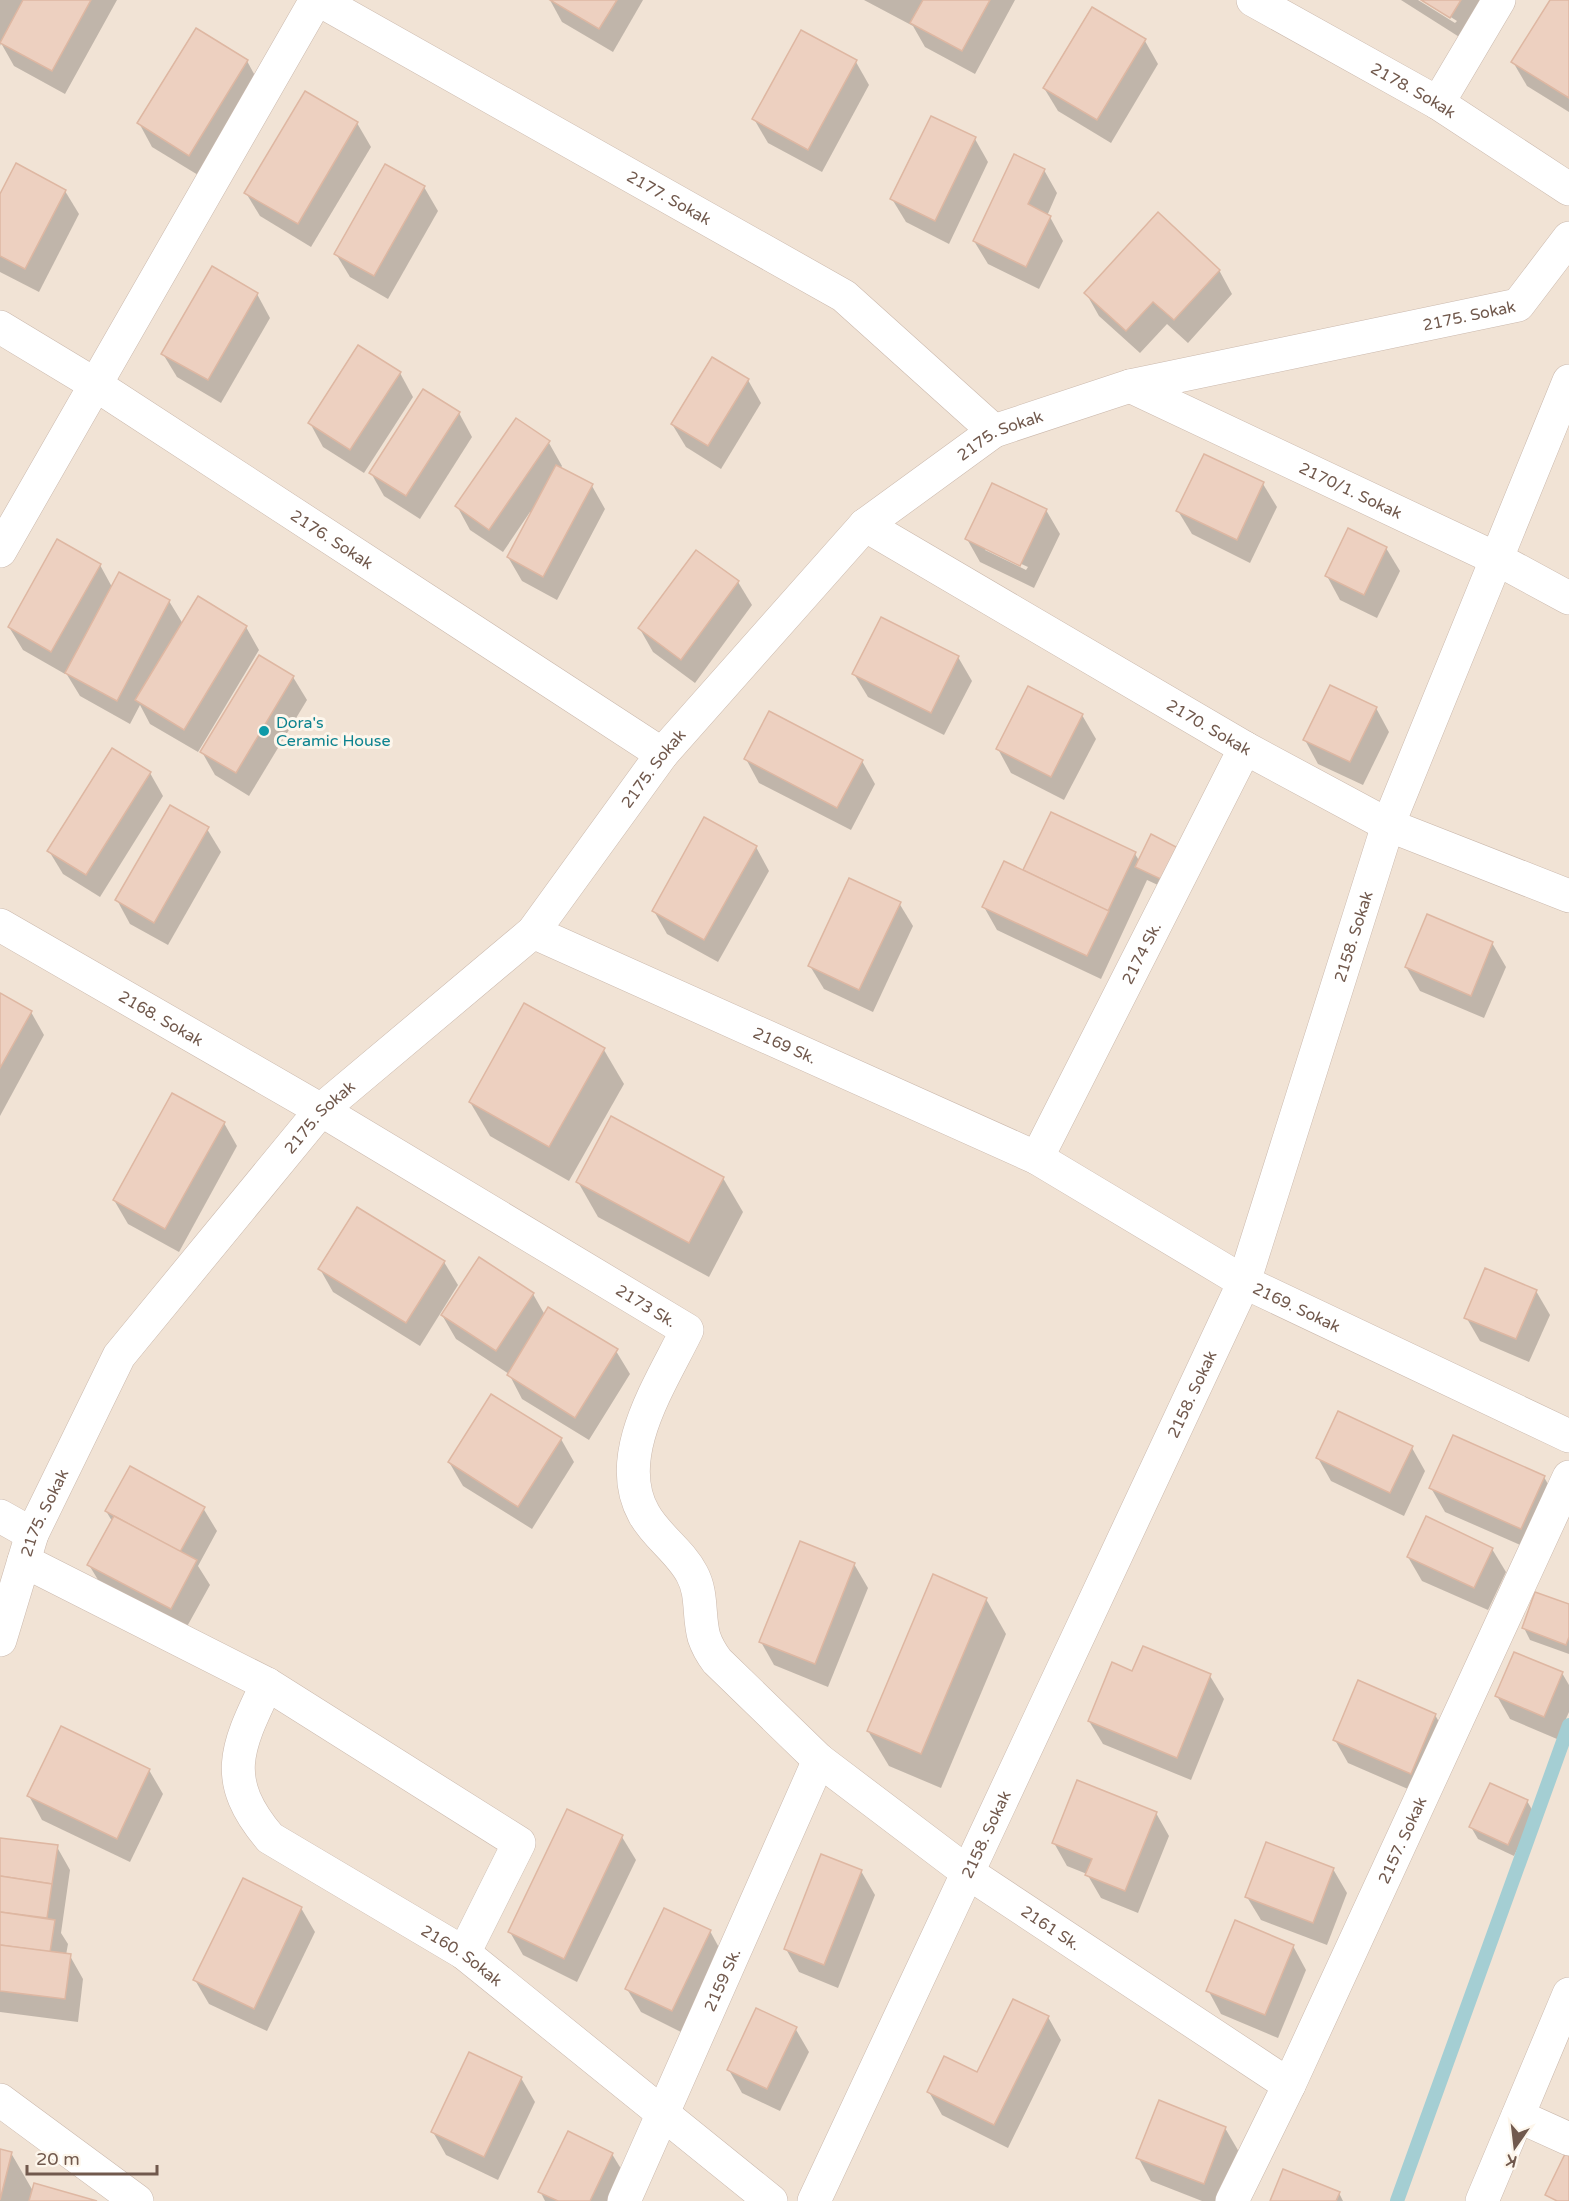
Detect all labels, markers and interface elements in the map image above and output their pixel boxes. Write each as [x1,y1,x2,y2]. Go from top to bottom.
street label: 2178. Sokak [1367,59,1459,123]
street label: 2177. Sokak [623,167,715,230]
street label: 2175. Sokak [1421,297,1518,336]
street label: 2175. Sokak [953,406,1046,466]
street label: 2170/1. Sokak [1296,458,1405,524]
street label: 2176. Sokak [287,506,377,574]
street label: 2170. Sokak [1163,695,1254,760]
place label: Dora's Ceramic House [276,713,390,751]
marker: Dora's Ceramic House [257,724,271,738]
street label: 2175. Sokak [617,725,691,812]
street label: 2158. Sokak [1330,888,1378,985]
street label: 2174 Sk. [1118,919,1166,988]
street label: 2168. Sokak [115,986,207,1051]
street label: 2169 Sk. [750,1023,819,1069]
street label: 2175. Sokak [280,1077,360,1158]
street label: 2169. Sokak [1249,1279,1344,1337]
street label: 2173 Sk. [612,1281,680,1332]
street label: 2158. Sokak [1163,1347,1222,1441]
street label: 2175. Sokak [17,1466,73,1559]
street label: 2158. Sokak [957,1787,1016,1882]
street label: 2157. Sokak [1374,1793,1432,1887]
street label: 2161 Sk. [1017,1902,1084,1955]
street label: 2160. Sokak [417,1921,506,1991]
street label: 2159 Sk. [700,1945,745,2015]
north arrow [1485,2117,1545,2177]
scale bar [27,2138,158,2176]
text: 20 m [36,2148,80,2170]
text: K [1504,2150,1519,2172]

